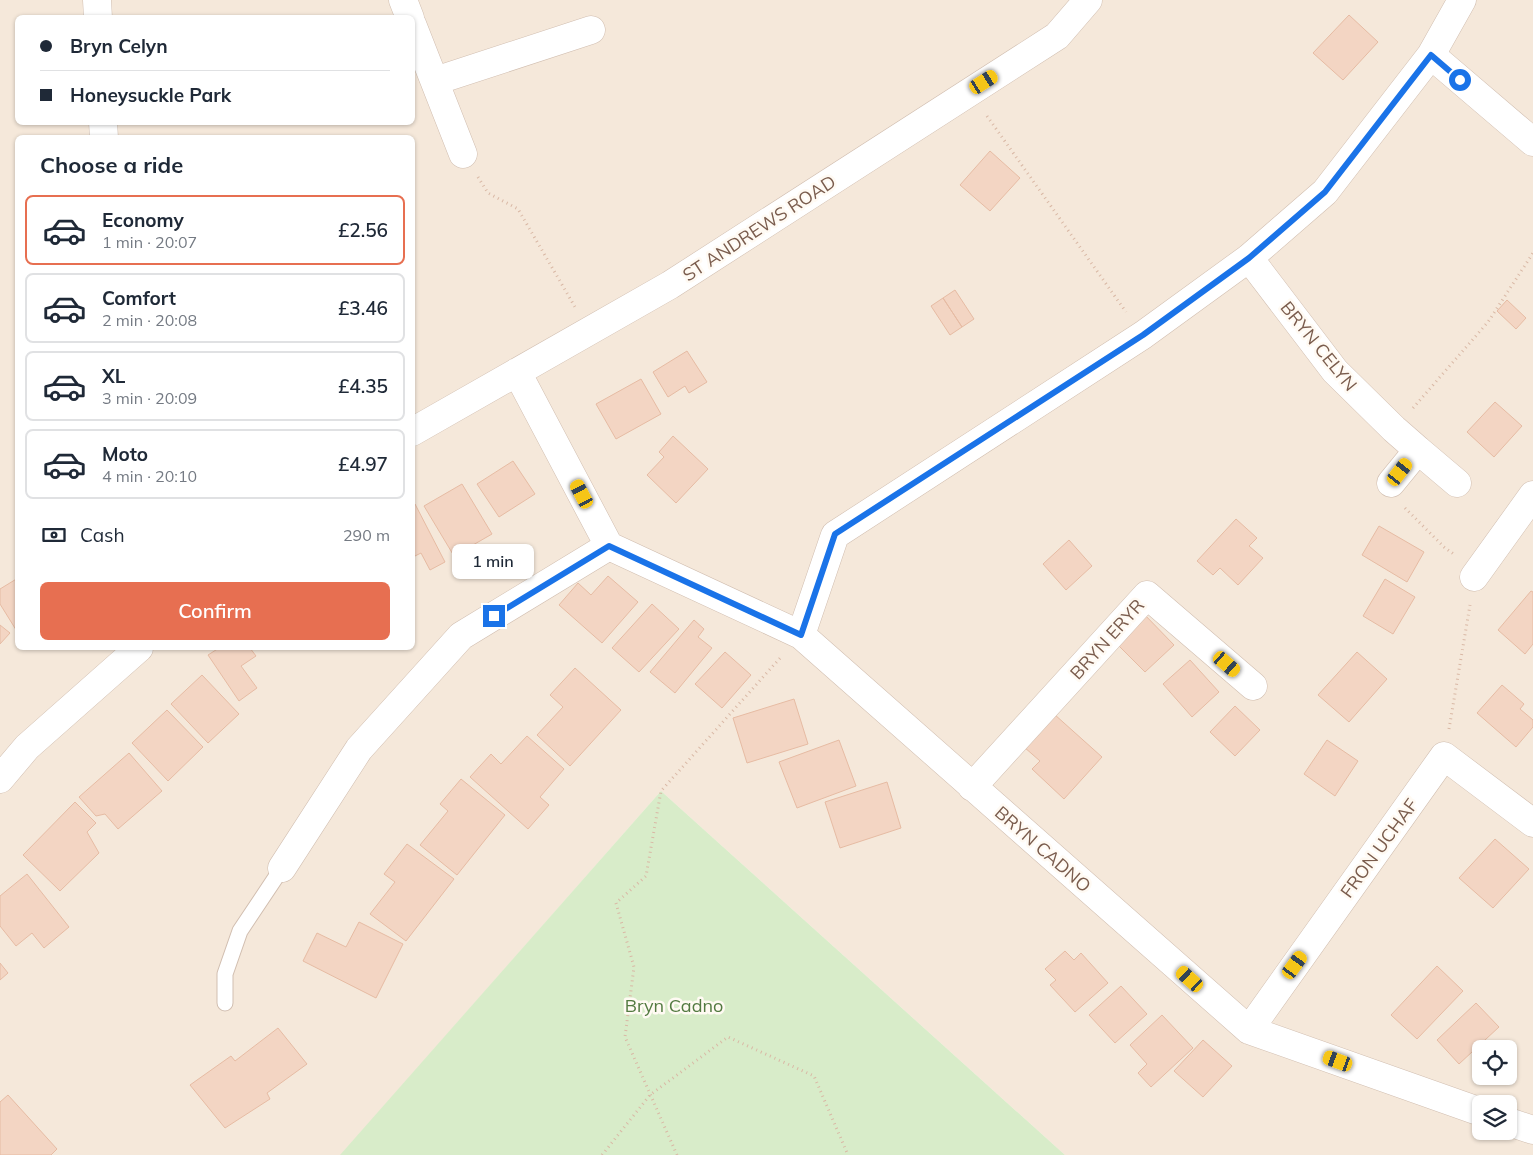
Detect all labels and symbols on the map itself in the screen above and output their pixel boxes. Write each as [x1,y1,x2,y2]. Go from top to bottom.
car [967,68,1000,96]
route start [1449,69,1471,91]
street label: ST ANDREWS ROAD [678,170,840,286]
street label: BRYN CELYN [1276,296,1362,396]
car [1384,456,1415,488]
car [568,477,595,511]
callout: 1 min [453,544,535,578]
street label: BRYN ERYR [1065,594,1149,684]
route end [483,605,505,627]
car [1210,648,1243,680]
street label: FRON UCHAF [1335,794,1423,902]
street label: BRYN CADNO [990,801,1096,897]
car [1280,948,1309,982]
car [1173,963,1206,995]
park label: Bryn Cadno [625,994,723,1017]
car [1321,1049,1354,1073]

